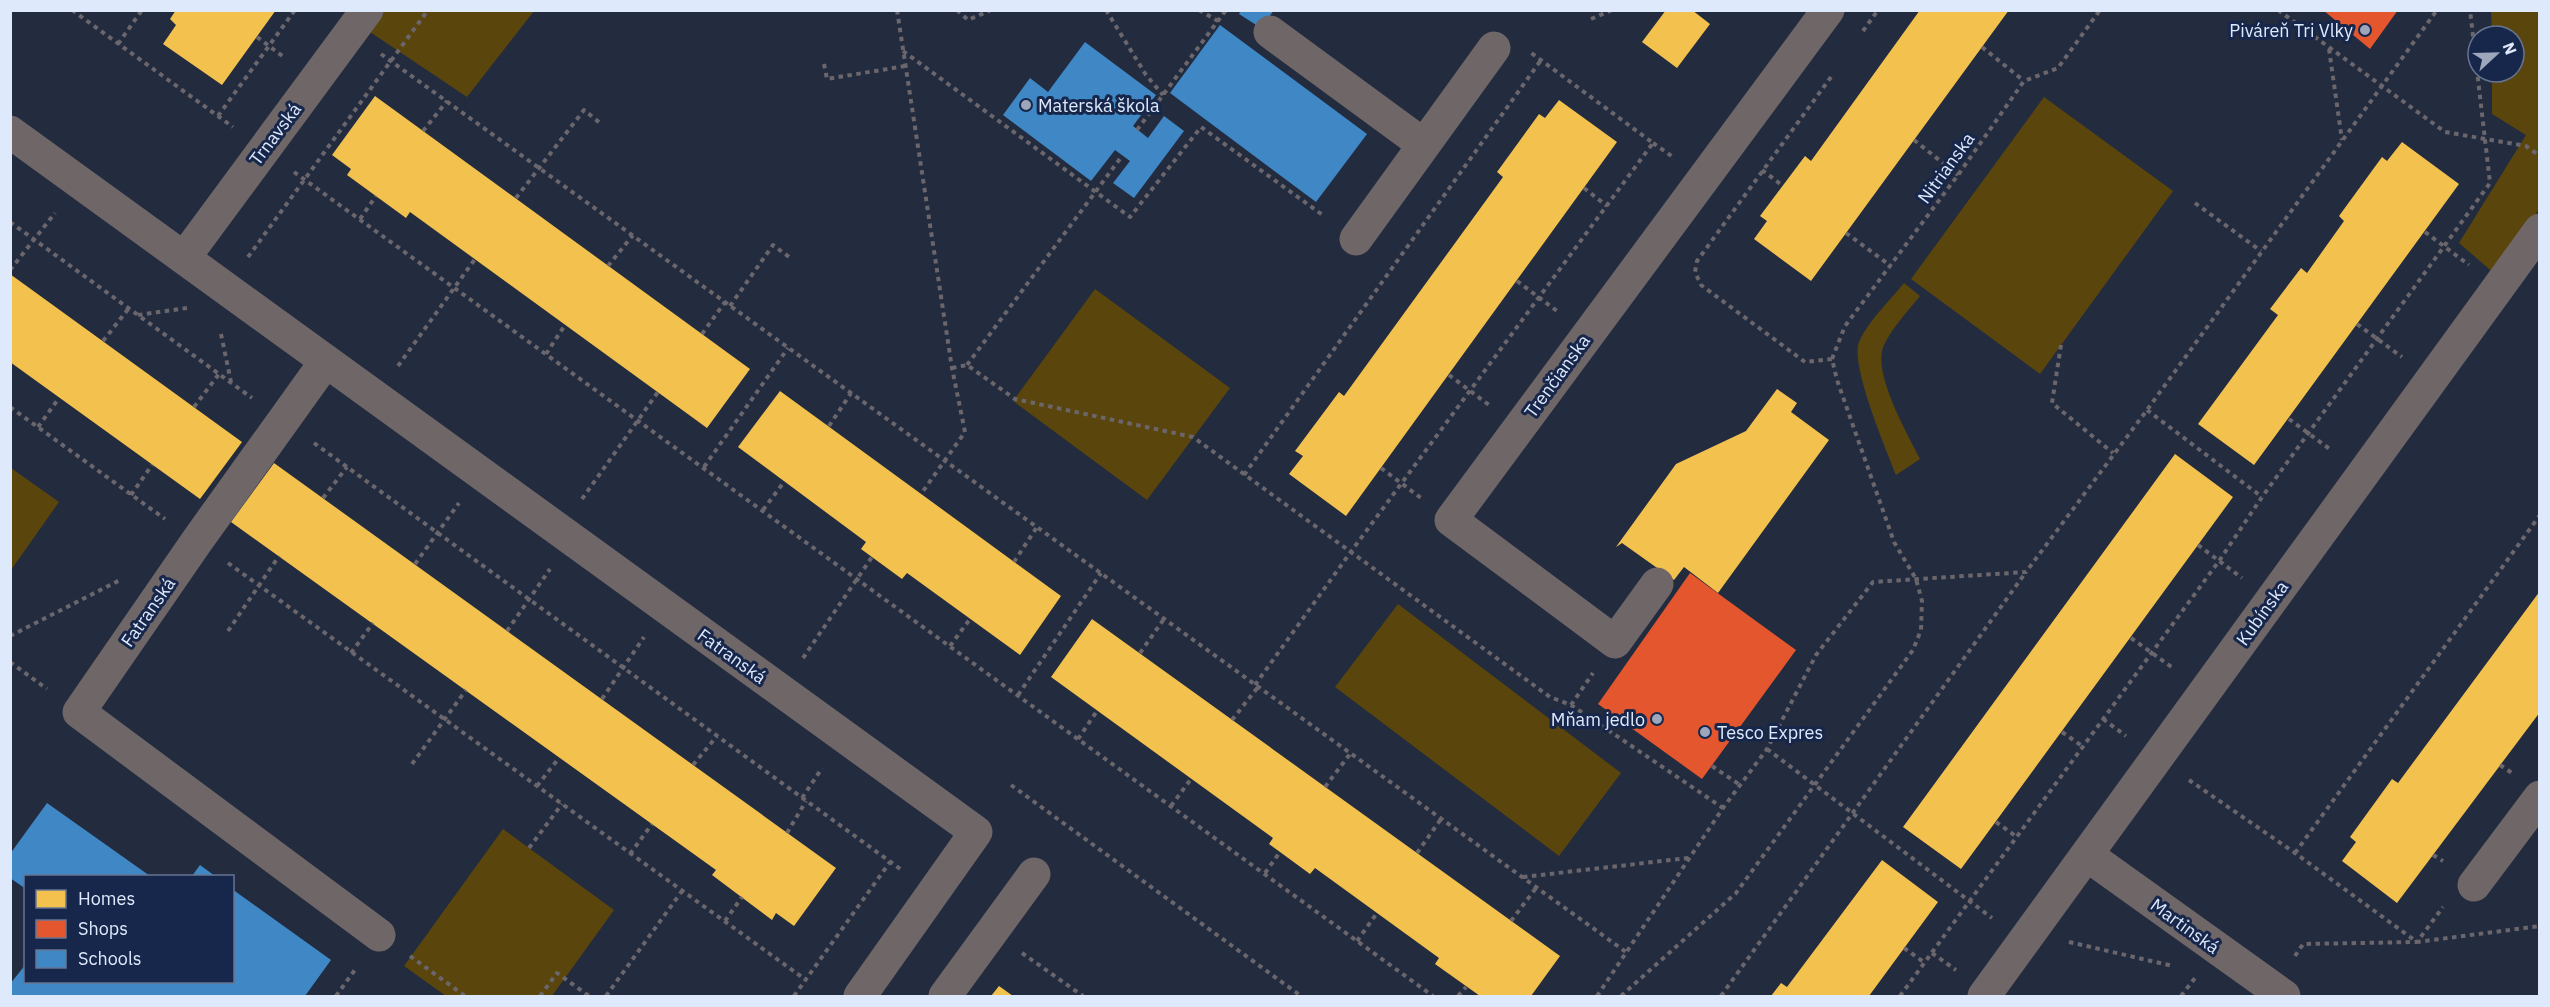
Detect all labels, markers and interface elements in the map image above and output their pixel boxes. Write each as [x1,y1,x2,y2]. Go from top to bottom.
place label: Piváreň Tri Vlky [2229,19,2353,42]
marker: Piváreň Tri Vlky [2358,23,2372,37]
north arrow [2466,24,2526,84]
text: N [2498,39,2521,58]
place label: Materská škola [1038,94,1160,117]
street label: Trnavská [244,98,306,170]
marker: Materská škola [1019,98,1033,112]
street label: Nitrianska [1913,128,1980,208]
street label: Trenčianska [1519,330,1595,422]
street label: Fatranská [116,573,180,651]
street label: Kubínska [2231,576,2293,650]
street label: Fatranská [693,623,771,689]
place label: Mňam jedlo [1551,708,1645,731]
marker: Mňam jedlo [1650,712,1664,726]
place label: Tesco Expres [1717,721,1823,744]
marker: Tesco Expres [1698,725,1712,739]
legend [24,875,234,983]
text: Homes [78,887,135,910]
street label: Martinská [2146,893,2224,959]
text: Shops [78,917,128,940]
text: Schools [78,947,142,970]

